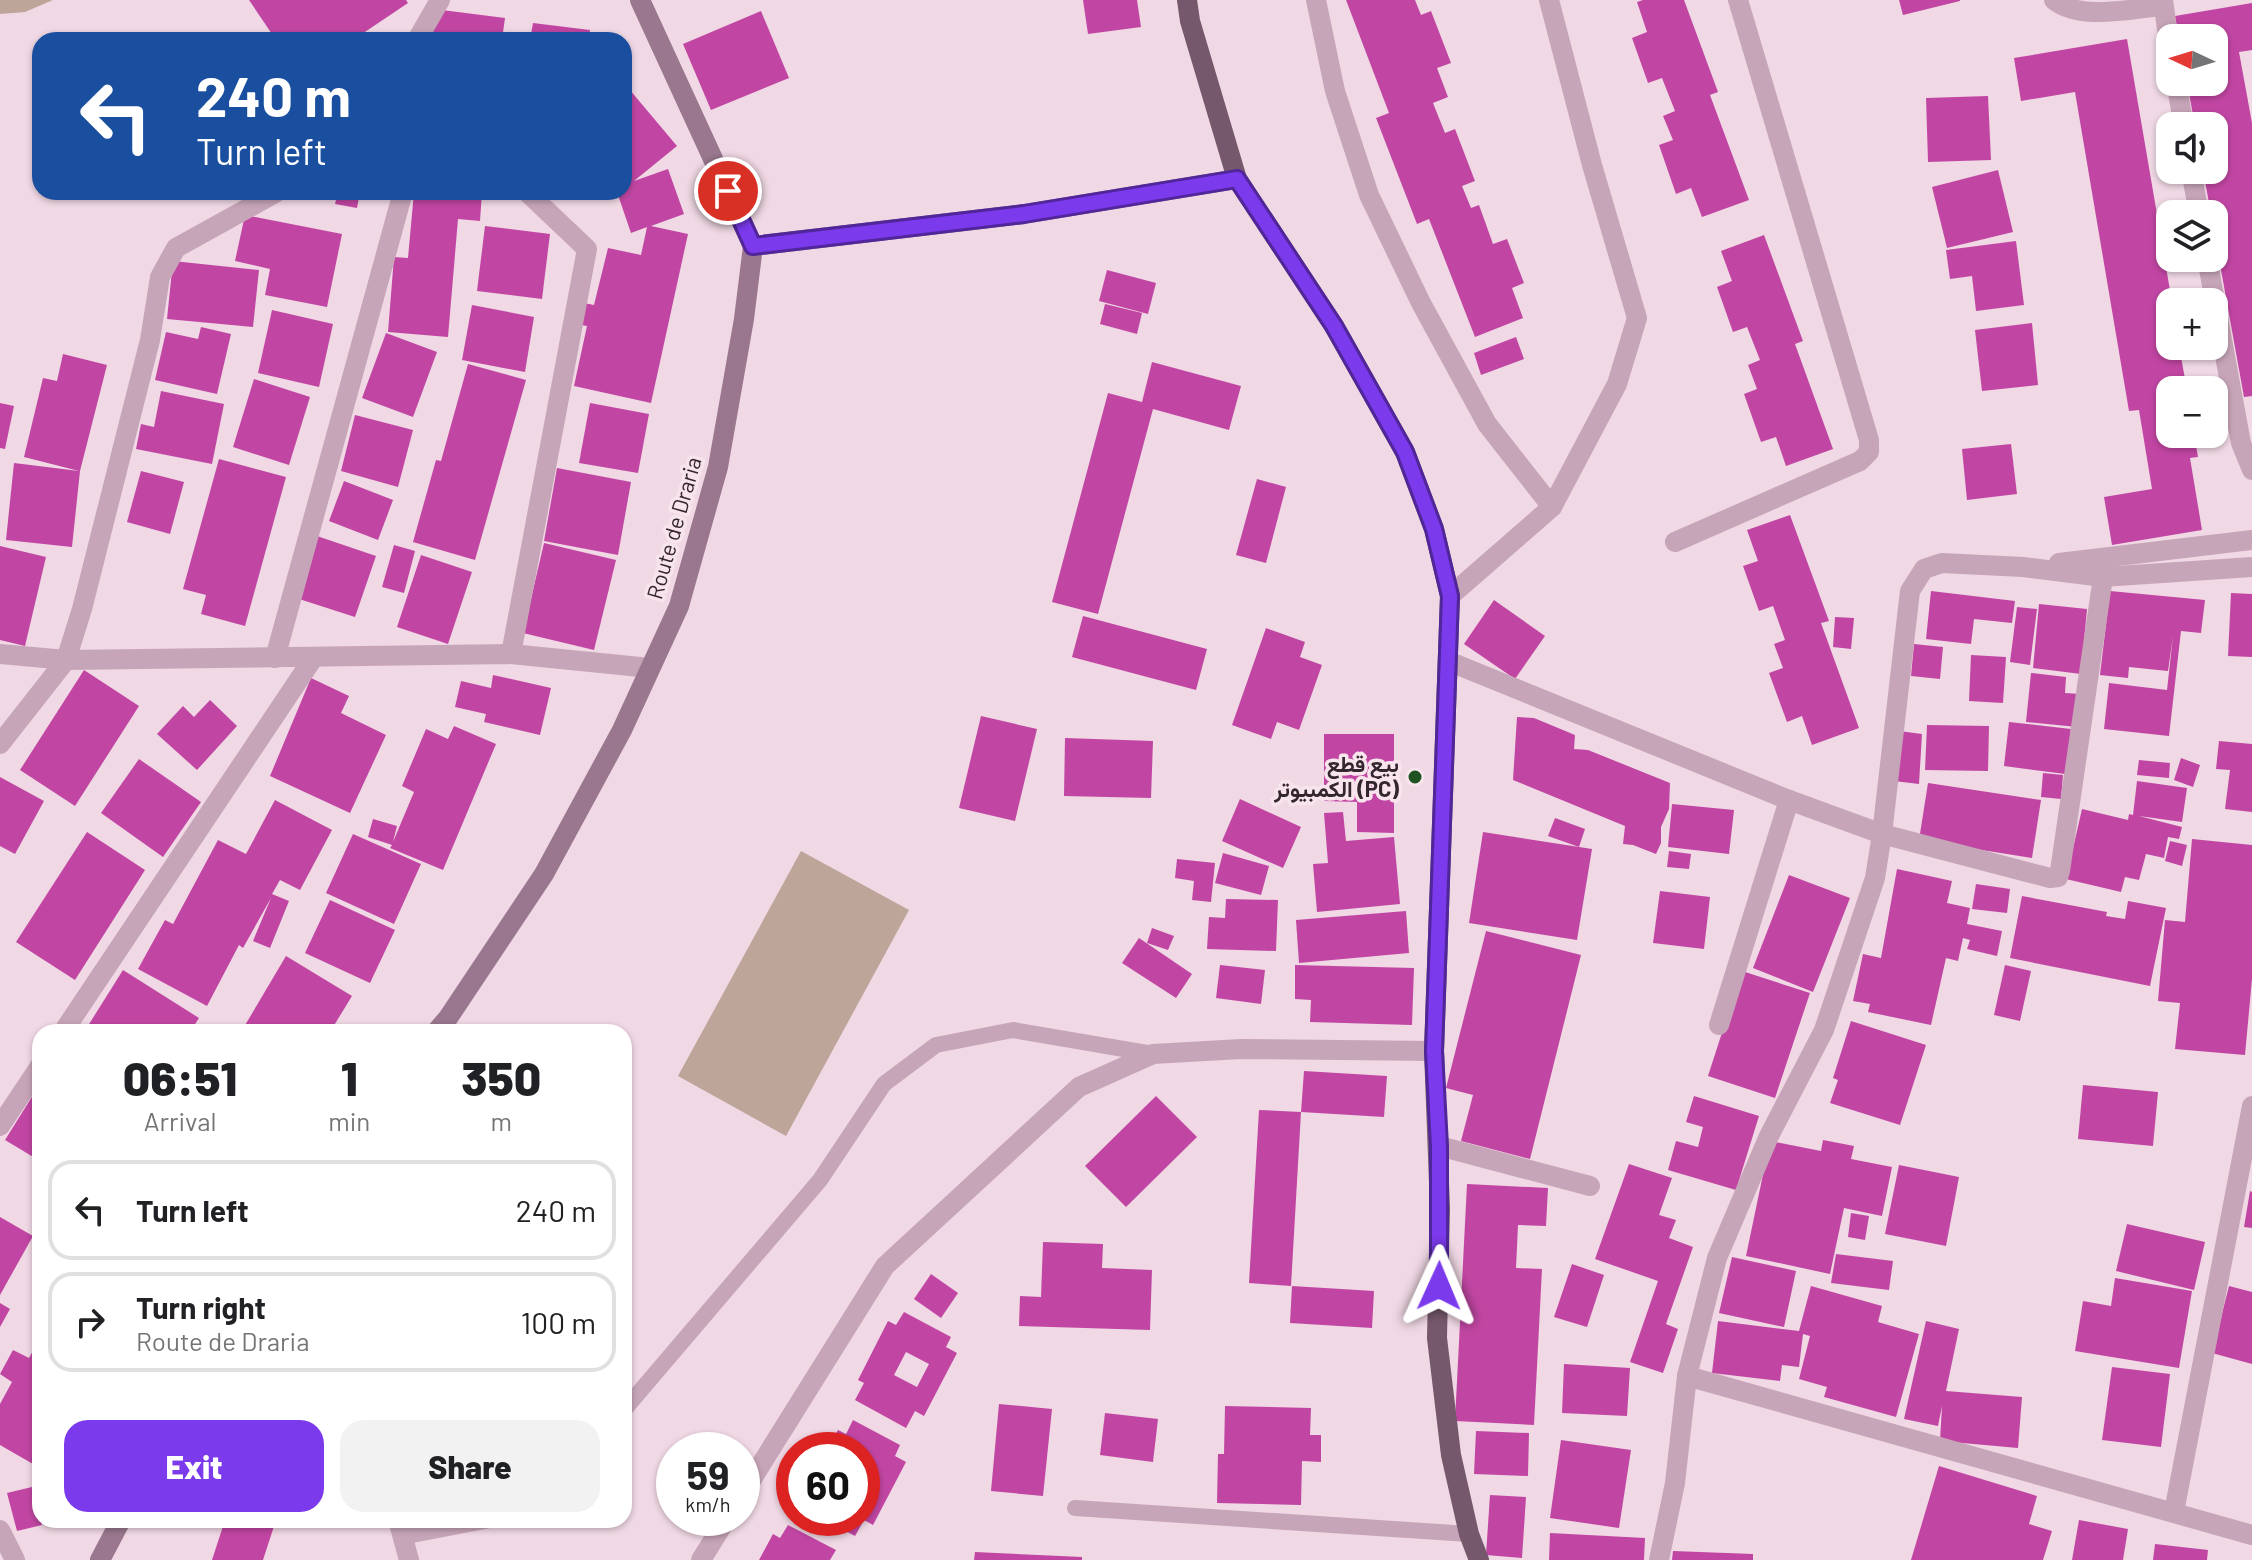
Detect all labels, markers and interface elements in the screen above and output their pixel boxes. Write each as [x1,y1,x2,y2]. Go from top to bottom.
north arrow [2156,24,2228,96]
map controls [2156,24,2228,448]
text: 240 m [196,61,351,128]
icon: left [64,64,168,168]
button: sound [2156,112,2228,184]
text: Turn left [196,129,327,172]
pin [694,157,762,225]
icon: arrive [706,169,750,213]
button: layers [2156,200,2228,272]
button: + [2156,288,2228,360]
button: − [2156,376,2228,448]
street label: Route de Draria [640,454,706,602]
place label: بيع قطع الكمبيوتر (PC) [1273,750,1399,803]
marker: بيع قطع الكمبيوتر (PC) [1406,768,1424,786]
text: 06:51 [123,1048,237,1106]
text: 1 [341,1048,358,1106]
text: 350 [461,1048,541,1106]
text: Arrival [144,1105,216,1136]
text: min [328,1105,370,1136]
text: m [490,1105,512,1136]
icon: left [68,1188,112,1232]
text: Turn left [136,1192,249,1228]
text: 240 m [516,1192,596,1228]
position arrow [1397,1244,1481,1328]
text: Turn right [136,1289,266,1325]
icon: right [68,1300,112,1344]
text: 100 m [521,1304,596,1340]
text: Route de Draria [136,1325,309,1356]
button: Exit [64,1420,324,1512]
button: Share [340,1420,600,1512]
speed limit sign: 60 [776,1432,880,1536]
text: 59 [687,1450,729,1498]
text: km/h [685,1492,731,1516]

